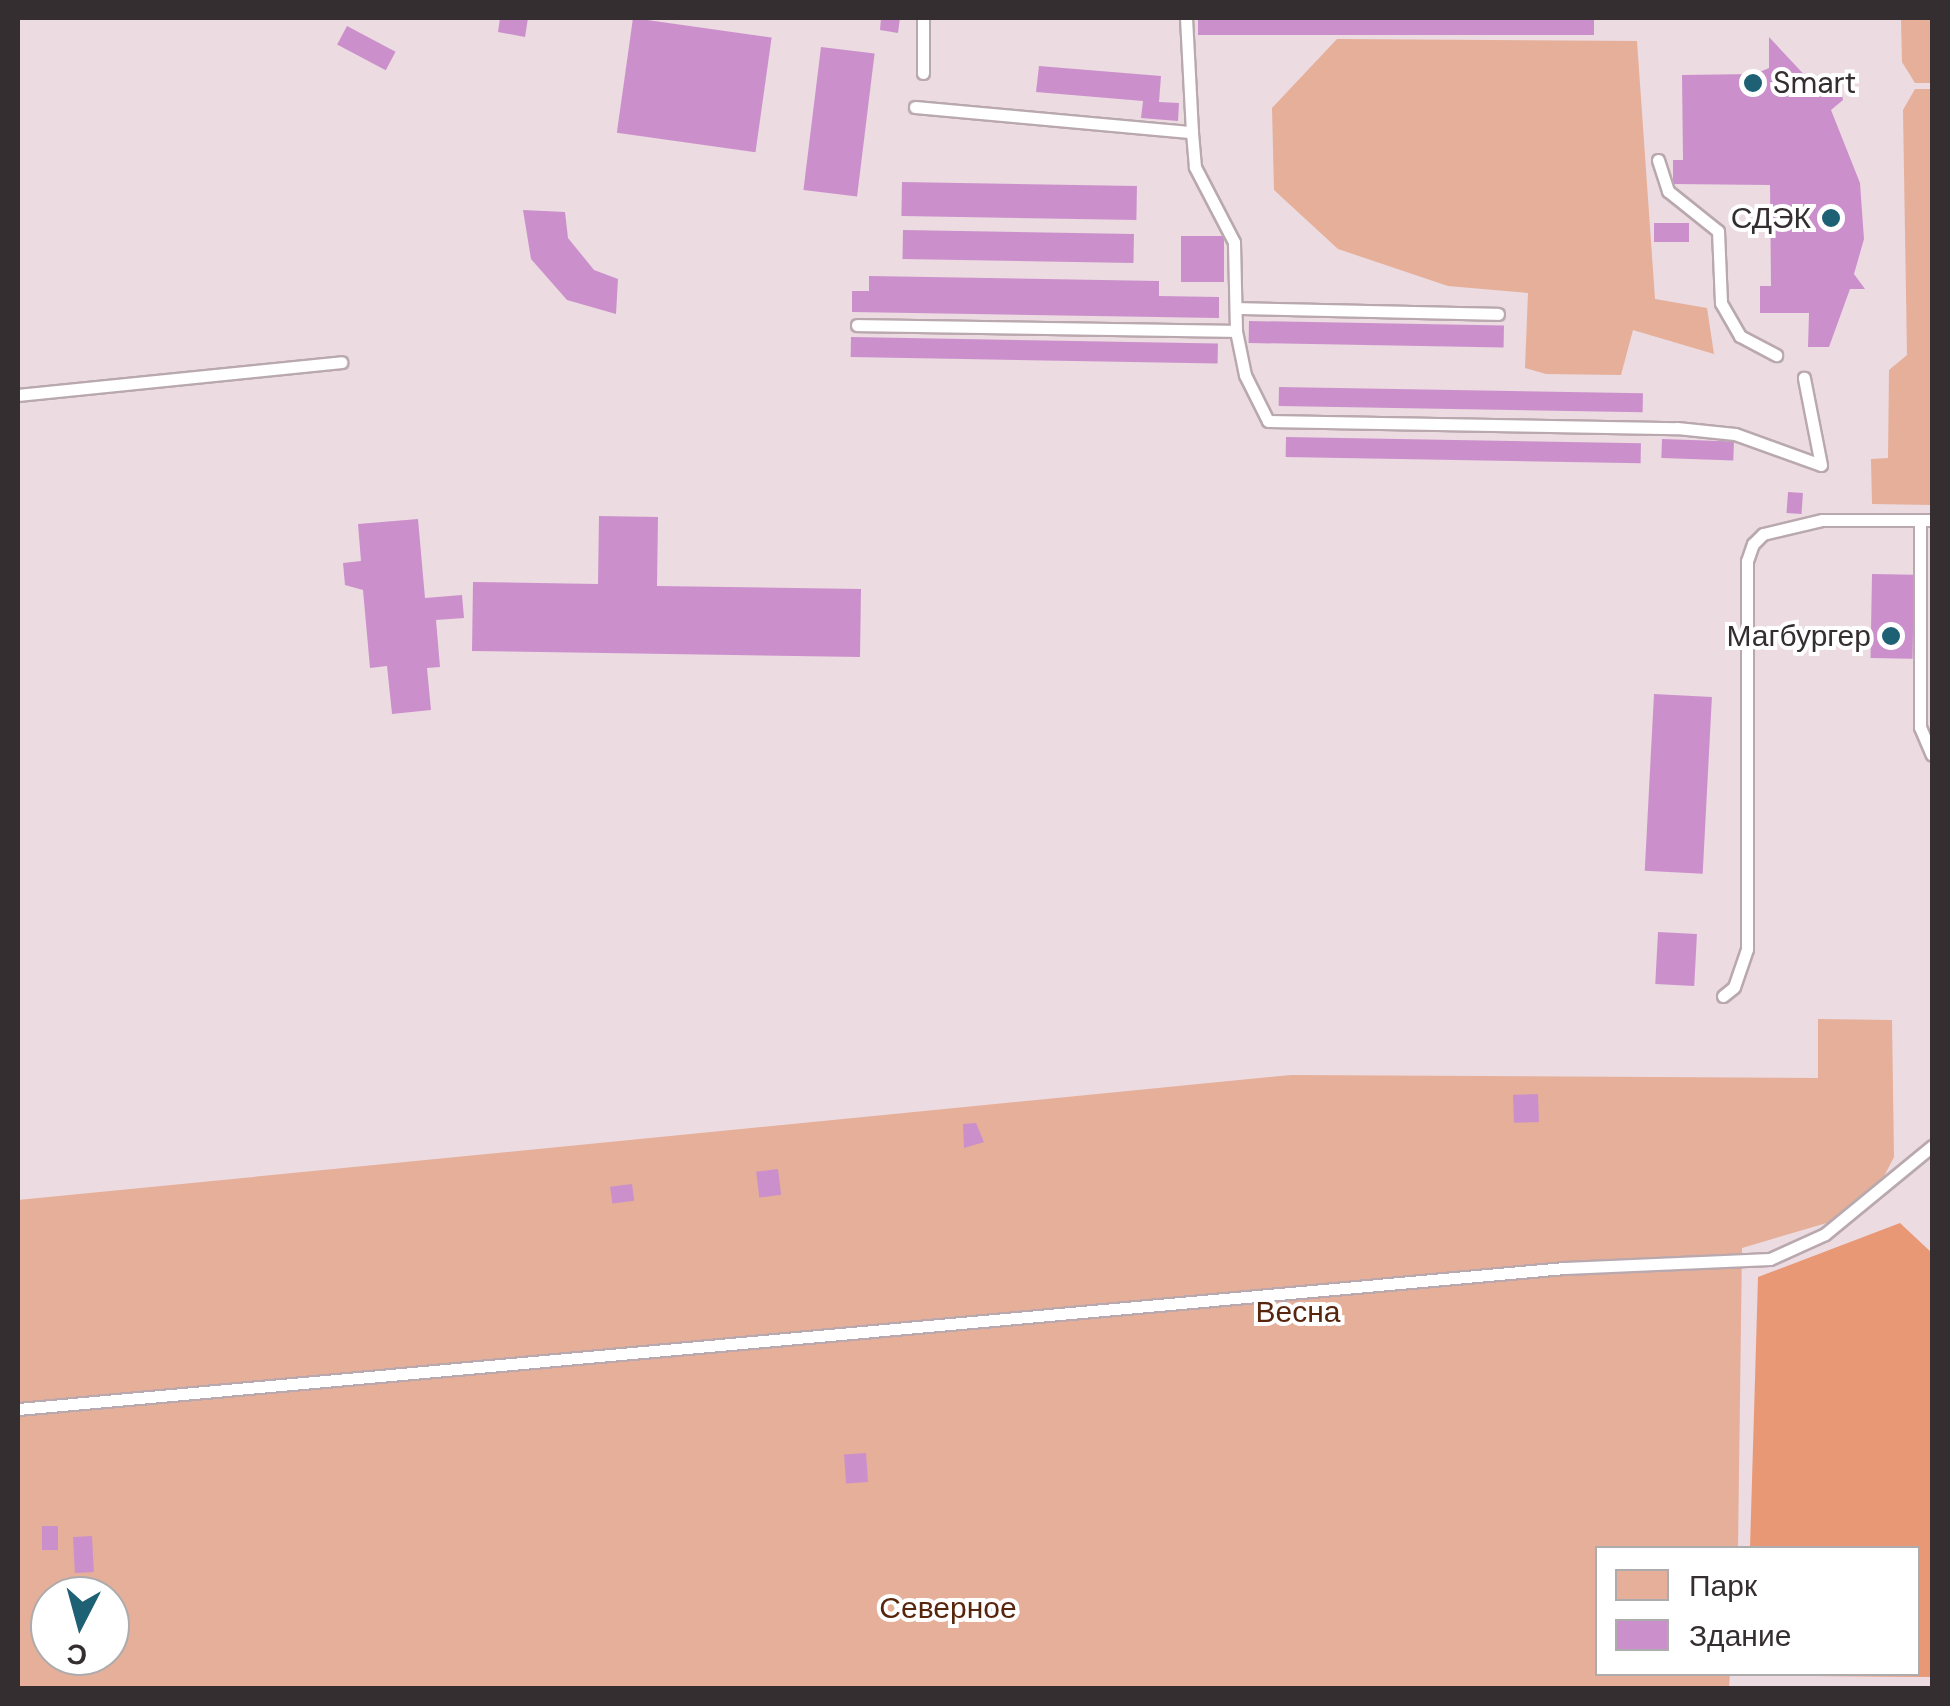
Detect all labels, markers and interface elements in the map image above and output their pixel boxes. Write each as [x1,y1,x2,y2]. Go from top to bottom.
place label: Smart [1773,65,1856,101]
marker: Smart [1742,72,1764,94]
place label: СДЭК [1731,200,1811,236]
marker: СДЭК [1820,207,1842,229]
place label: Магбургер [1727,618,1871,654]
marker: Магбургер [1880,625,1902,647]
park label: Весна [1256,1294,1340,1330]
legend [1595,1546,1920,1676]
text: Парк [1689,1566,1757,1605]
north arrow [30,1576,130,1676]
park label: Северное [879,1590,1017,1626]
text: Здание [1689,1616,1791,1655]
text: С [65,1635,89,1674]

